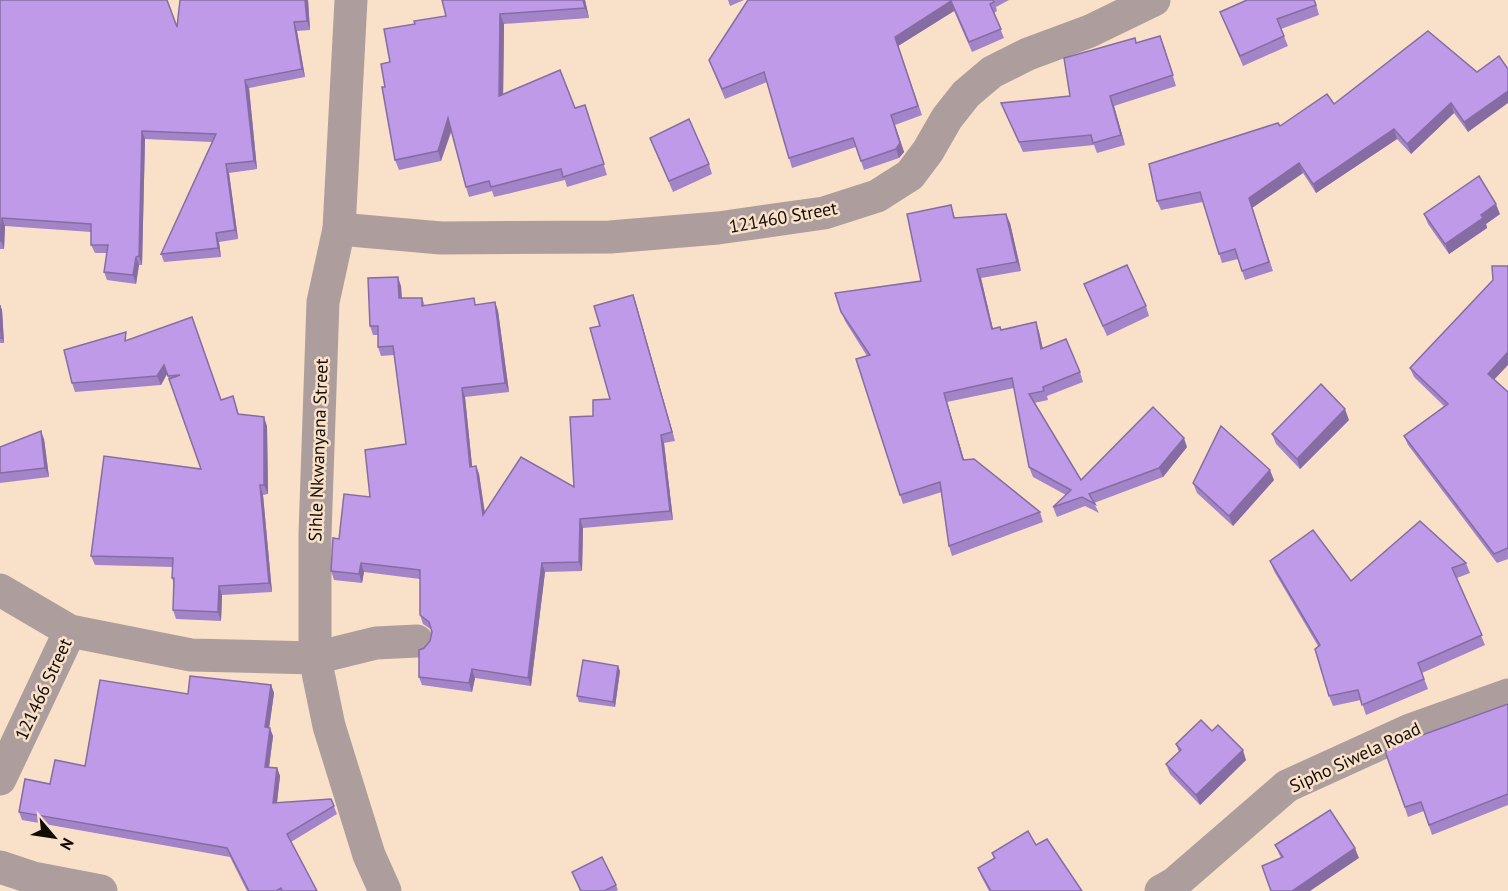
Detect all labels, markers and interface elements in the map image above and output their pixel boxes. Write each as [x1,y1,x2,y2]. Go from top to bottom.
street label: 121460 Street [727,196,839,238]
street label: Sihle Nkwanyana Street [303,358,333,542]
street label: 121466 Street [9,634,77,744]
street label: Sipho Siwela Road [1286,717,1424,797]
north arrow [24,807,84,867]
text: N [56,835,78,854]

